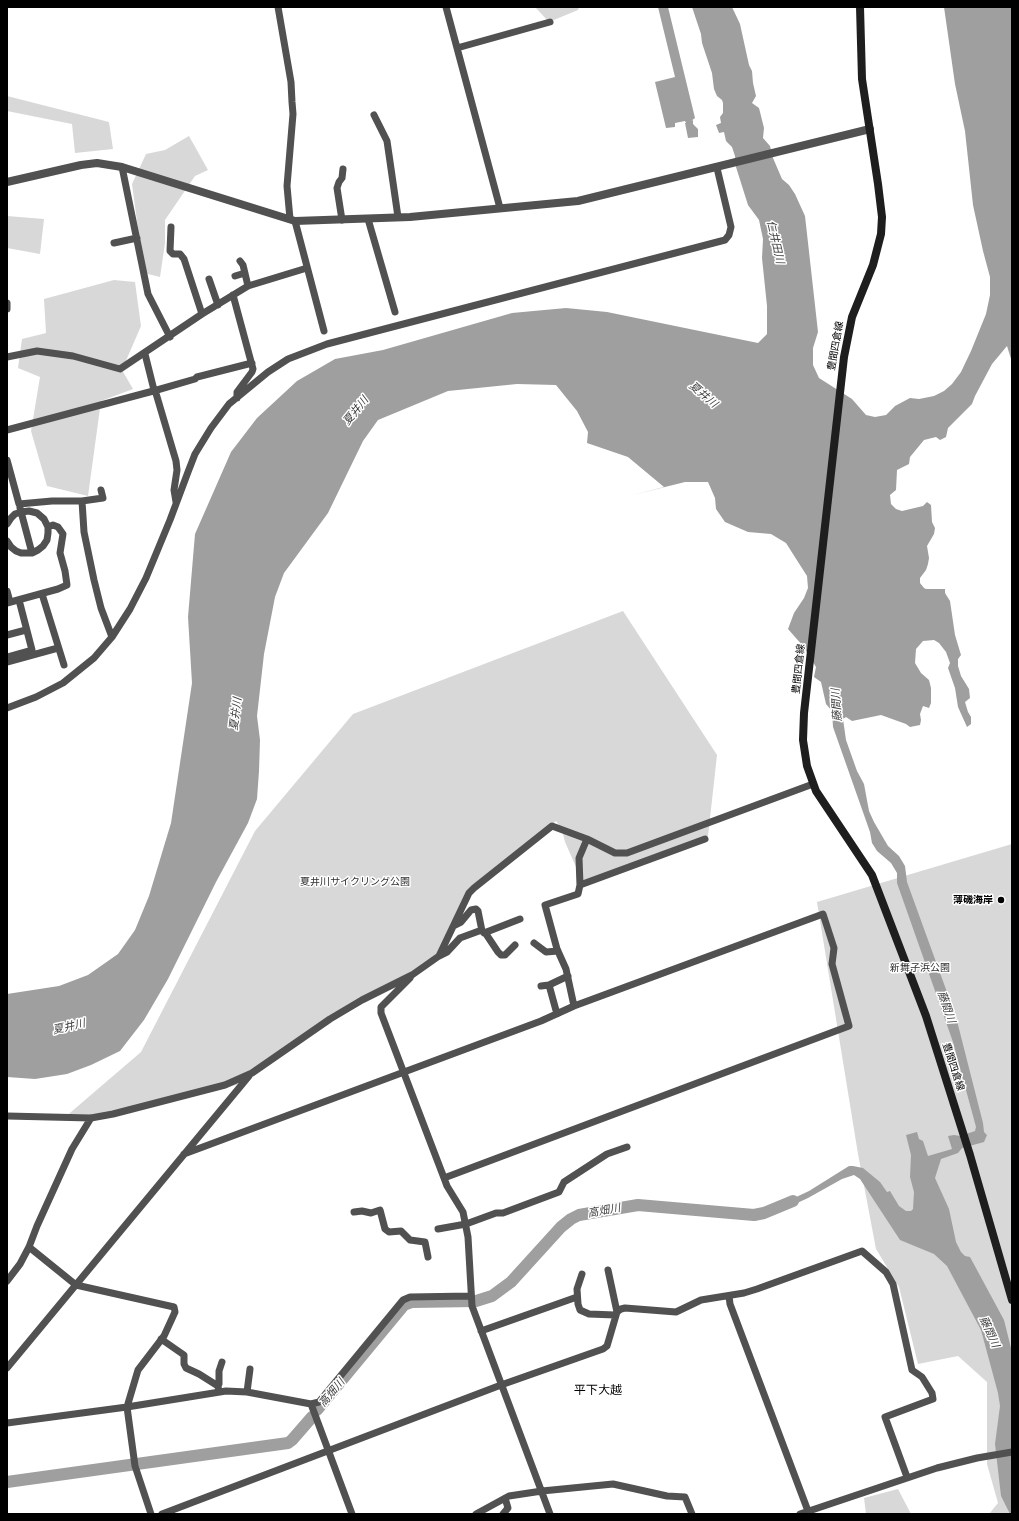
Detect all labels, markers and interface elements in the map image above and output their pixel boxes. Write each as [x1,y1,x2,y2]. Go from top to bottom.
water label: 仁井田川 [764,219,786,265]
street label: 豊間四倉線 [826,320,846,372]
water label: 夏井川 [686,379,720,411]
water label: 夏井川 [340,394,372,428]
street label: 豊間四倉線 [790,644,808,694]
water label: 藤間川 [829,688,845,722]
water label: 夏井川 [227,697,245,731]
park label: 夏井川サイクリング公園 [300,876,410,888]
place label: 薄磯海岸 [953,894,993,906]
marker: 薄磯海岸 [996,895,1006,905]
park label: 新舞子浜公園 [890,962,950,974]
water label: 藤間川 [934,989,958,1025]
water label: 夏井川 [51,1017,87,1037]
street label: 豊間四倉線 [940,1041,966,1093]
water label: 高畑川 [587,1202,621,1220]
water label: 藤間川 [976,1314,1002,1350]
water label: 高畑川 [316,1376,348,1410]
district label: 平下大越 [574,1384,622,1398]

